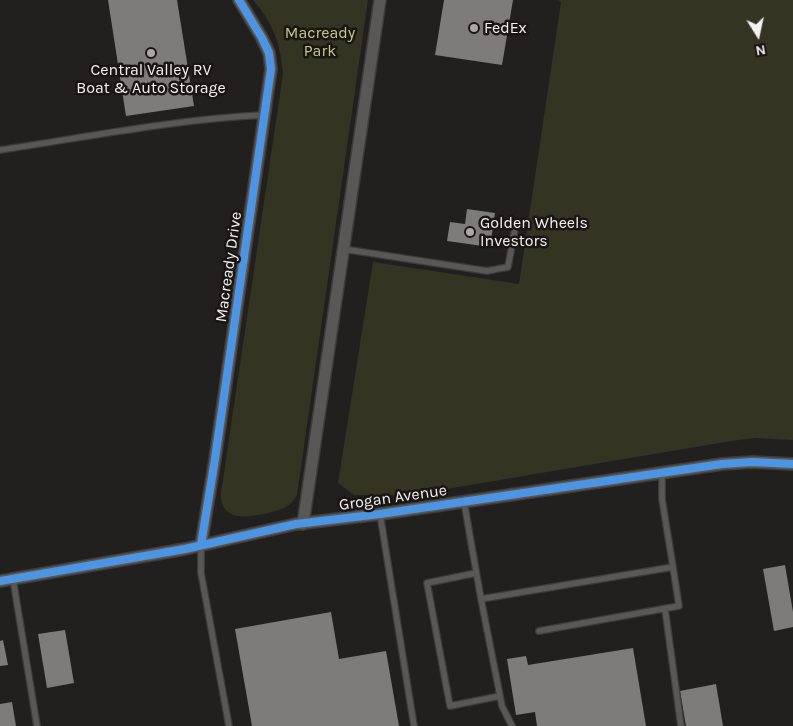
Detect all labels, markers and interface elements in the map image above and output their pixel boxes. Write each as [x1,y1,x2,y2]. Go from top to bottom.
north arrow [733,10,783,60]
place label: FedEx [484,18,527,38]
marker: FedEx [468,22,480,34]
park label: Macready Park [285,23,355,61]
text: N [754,41,767,60]
marker: Central Valley RV Boat & Auto Storage [145,47,157,59]
place label: Central Valley RV Boat & Auto Storage [76,60,226,98]
street label: Macready Drive [212,210,246,324]
place label: Golden Wheels Investors [480,213,588,251]
marker: Golden Wheels Investors [464,226,476,238]
street label: Grogan Avenue [338,481,448,515]

